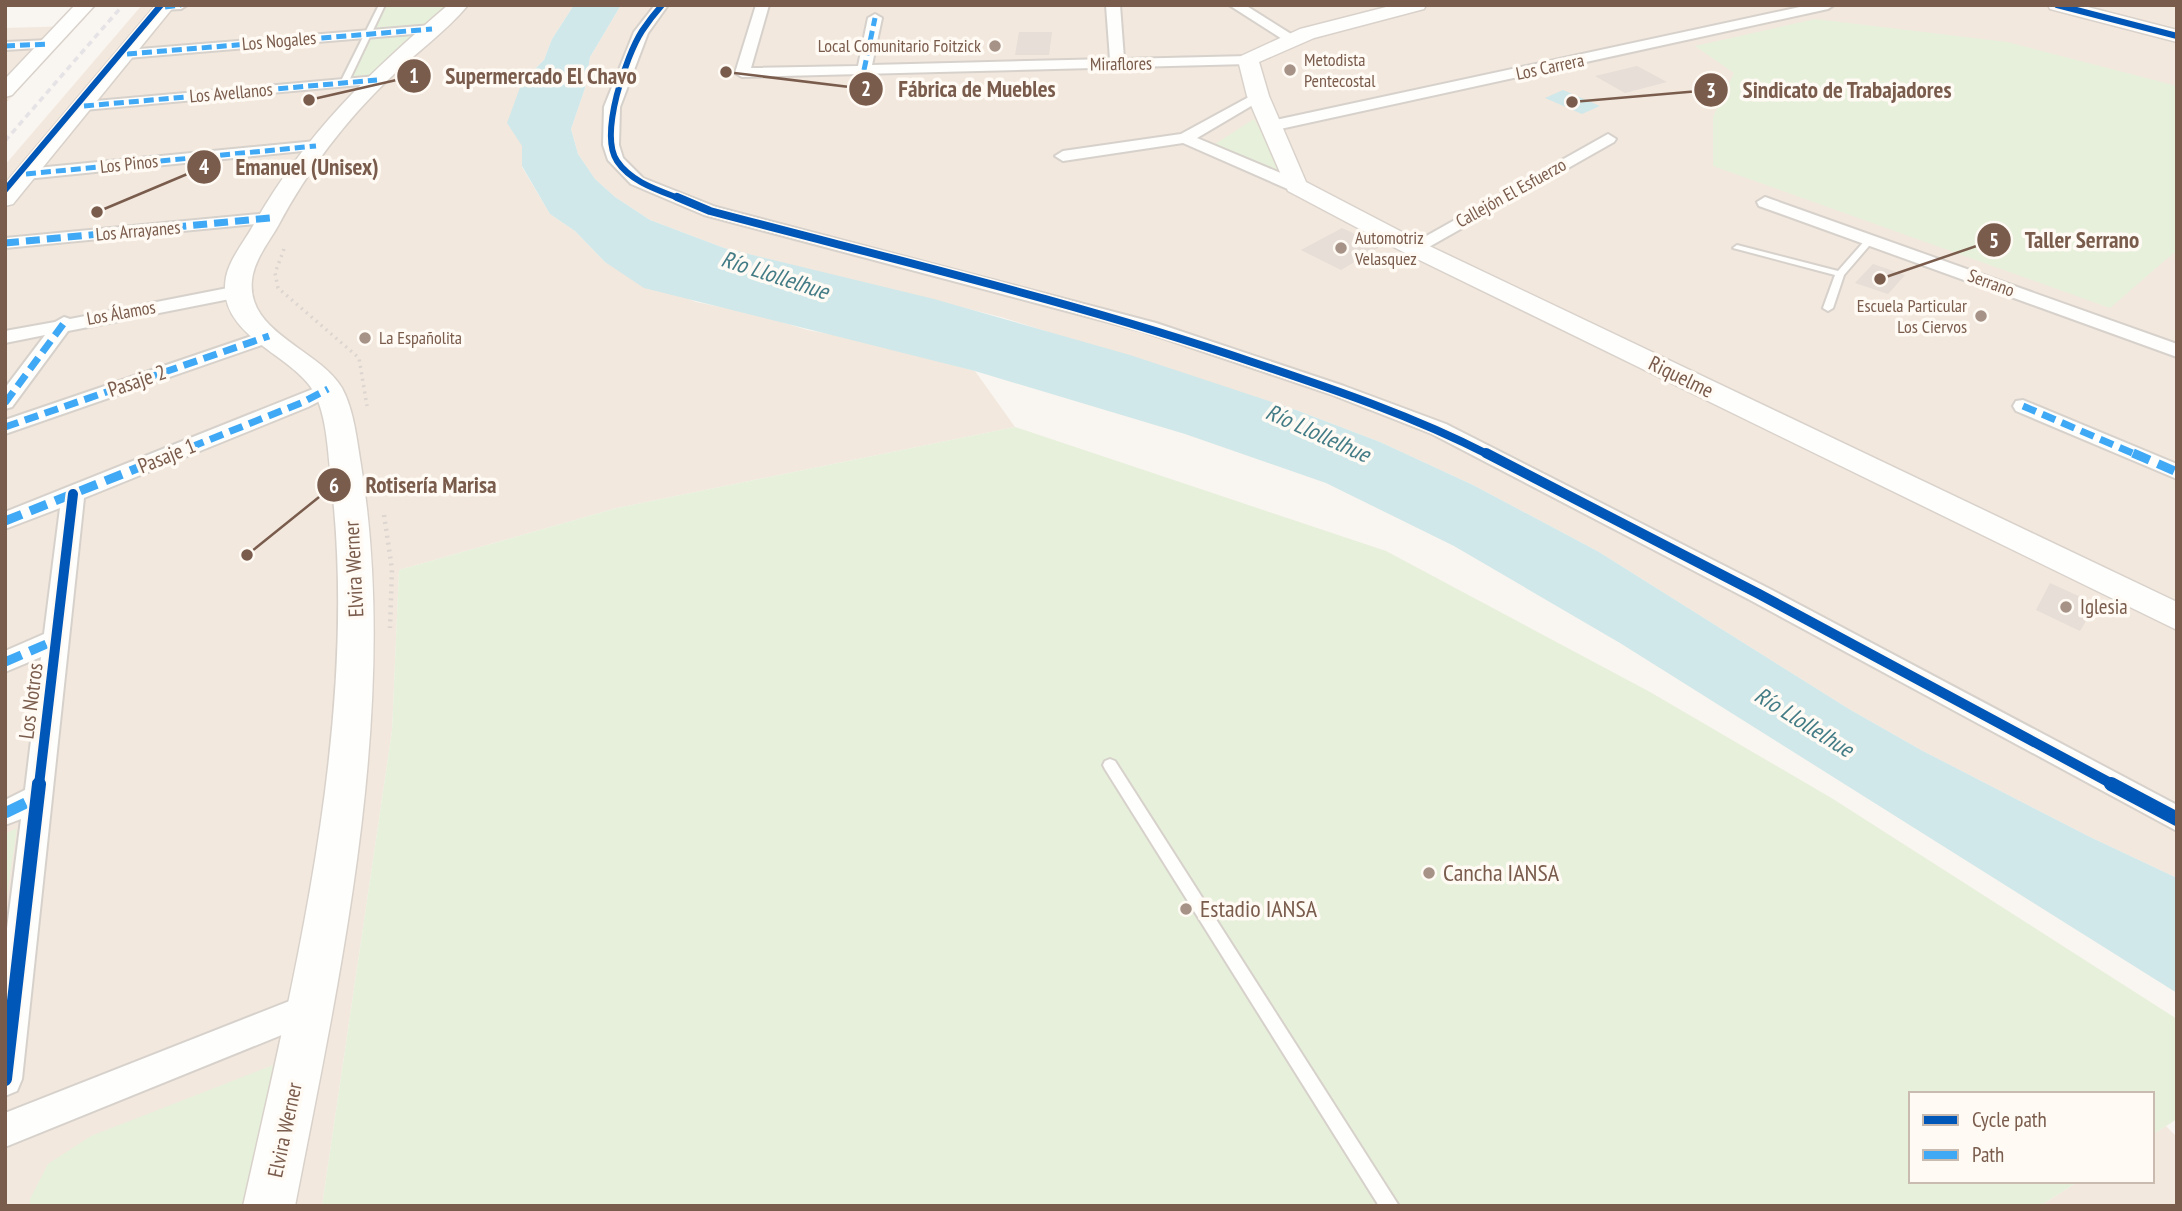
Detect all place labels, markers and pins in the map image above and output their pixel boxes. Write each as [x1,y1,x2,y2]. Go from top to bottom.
place label: Local Comunitario Foitzick [818,34,981,57]
marker: Local Comunitario Foitzick [987,38,1003,54]
place label: Metodista Pentecostal [1304,48,1376,92]
callout: Supermercado El Chavo [396,54,651,98]
marker: Metodista Pentecostal [1282,62,1298,78]
callout: Fábrica de Muebles [849,67,1069,111]
callout: Sindicato de Trabajadores [1693,68,1966,112]
callout: Emanuel (Unisex) [187,145,393,189]
callout: Taller Serrano [1976,218,2153,262]
place label: Automotriz Velasquez [1354,226,1424,270]
marker: Automotriz Velasquez [1333,240,1349,256]
place label: Escuela Particular Los Ciervos [1857,294,1967,338]
marker: Escuela Particular Los Ciervos [1973,308,1989,324]
place label: La Españolita [379,326,462,349]
marker: La Españolita [357,330,373,346]
callout: Rotisería Marisa [317,463,511,507]
place label: Iglesia [2080,593,2128,620]
marker: Iglesia [2058,599,2074,615]
place label: Cancha IANSA [1443,857,1560,888]
marker: Cancha IANSA [1421,865,1437,881]
place label: Estadio IANSA [1200,893,1318,924]
marker: Estadio IANSA [1178,901,1194,917]

